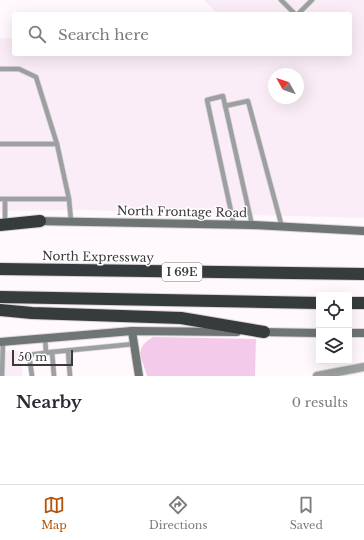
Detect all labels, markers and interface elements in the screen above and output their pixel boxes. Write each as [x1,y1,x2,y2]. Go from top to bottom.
search box [12,12,352,56]
icon: search [26,23,48,45]
text: Search here [58,25,149,44]
north arrow [268,68,304,104]
street label: North Frontage Road [117,203,247,220]
street label: North Expressway [42,248,154,265]
road number: I 69E [162,263,202,281]
map controls [316,292,352,364]
button: locate [316,292,352,328]
button: layers [316,328,352,364]
scale bar [12,348,73,367]
text: 50 m [18,350,47,364]
text: Nearby [16,392,82,413]
text: 0 results [292,394,348,411]
tab: Map [41,494,67,532]
tab: Directions [149,494,207,532]
tab: Saved [290,494,323,532]

